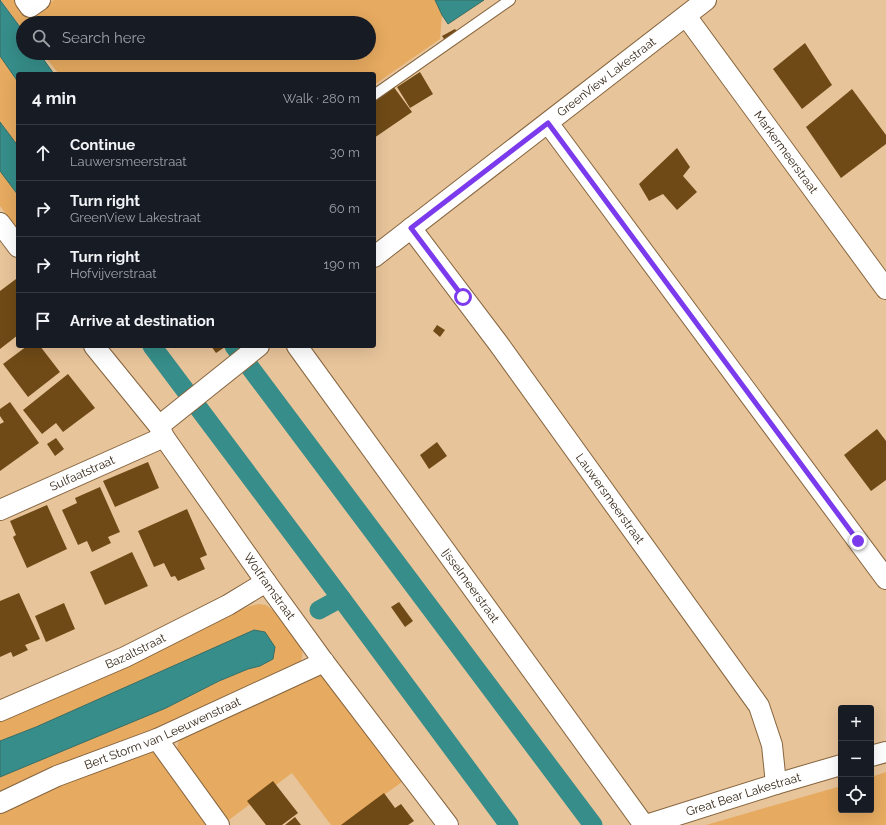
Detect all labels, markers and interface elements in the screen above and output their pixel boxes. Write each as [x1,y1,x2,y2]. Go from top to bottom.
search box [16,16,376,60]
icon: search [30,27,52,49]
text: Search here [62,29,145,47]
street label: GreenView Lakestraat [554,34,659,120]
text: 4 min [32,88,76,108]
text: Walk · 280 m [283,91,360,106]
street label: Markermeerstraat [751,108,821,196]
text: Continue [70,136,135,154]
icon: ahead [32,142,54,164]
text: 30 m [330,145,360,160]
text: Lauwersmeerstraat [70,154,187,169]
text: Turn right [70,192,140,210]
icon: right [32,198,54,220]
text: 60 m [329,201,360,216]
text: GreenView Lakestraat [70,210,201,225]
text: Turn right [70,248,140,266]
icon: right [32,254,54,276]
text: 190 m [324,257,360,272]
text: Hofvijverstraat [70,266,157,281]
route start [454,288,472,306]
icon: arrive [32,310,54,332]
text: Arrive at destination [70,312,215,330]
street label: Lauwersmeerstraat [573,451,647,547]
street label: Sulfaatstraat [47,453,117,494]
route end [849,532,867,550]
street label: Ijsselmeerstraat [439,546,502,625]
street label: Wolframstraat [241,550,298,623]
street label: Bazaltstraat [103,631,168,672]
street label: Bert Storm van Leeuwenstraat [83,694,243,772]
map controls [838,705,874,813]
button: + [838,705,874,741]
button: − [838,741,874,777]
street label: Great Bear Lakestraat [684,770,802,819]
button: locate [838,777,874,813]

